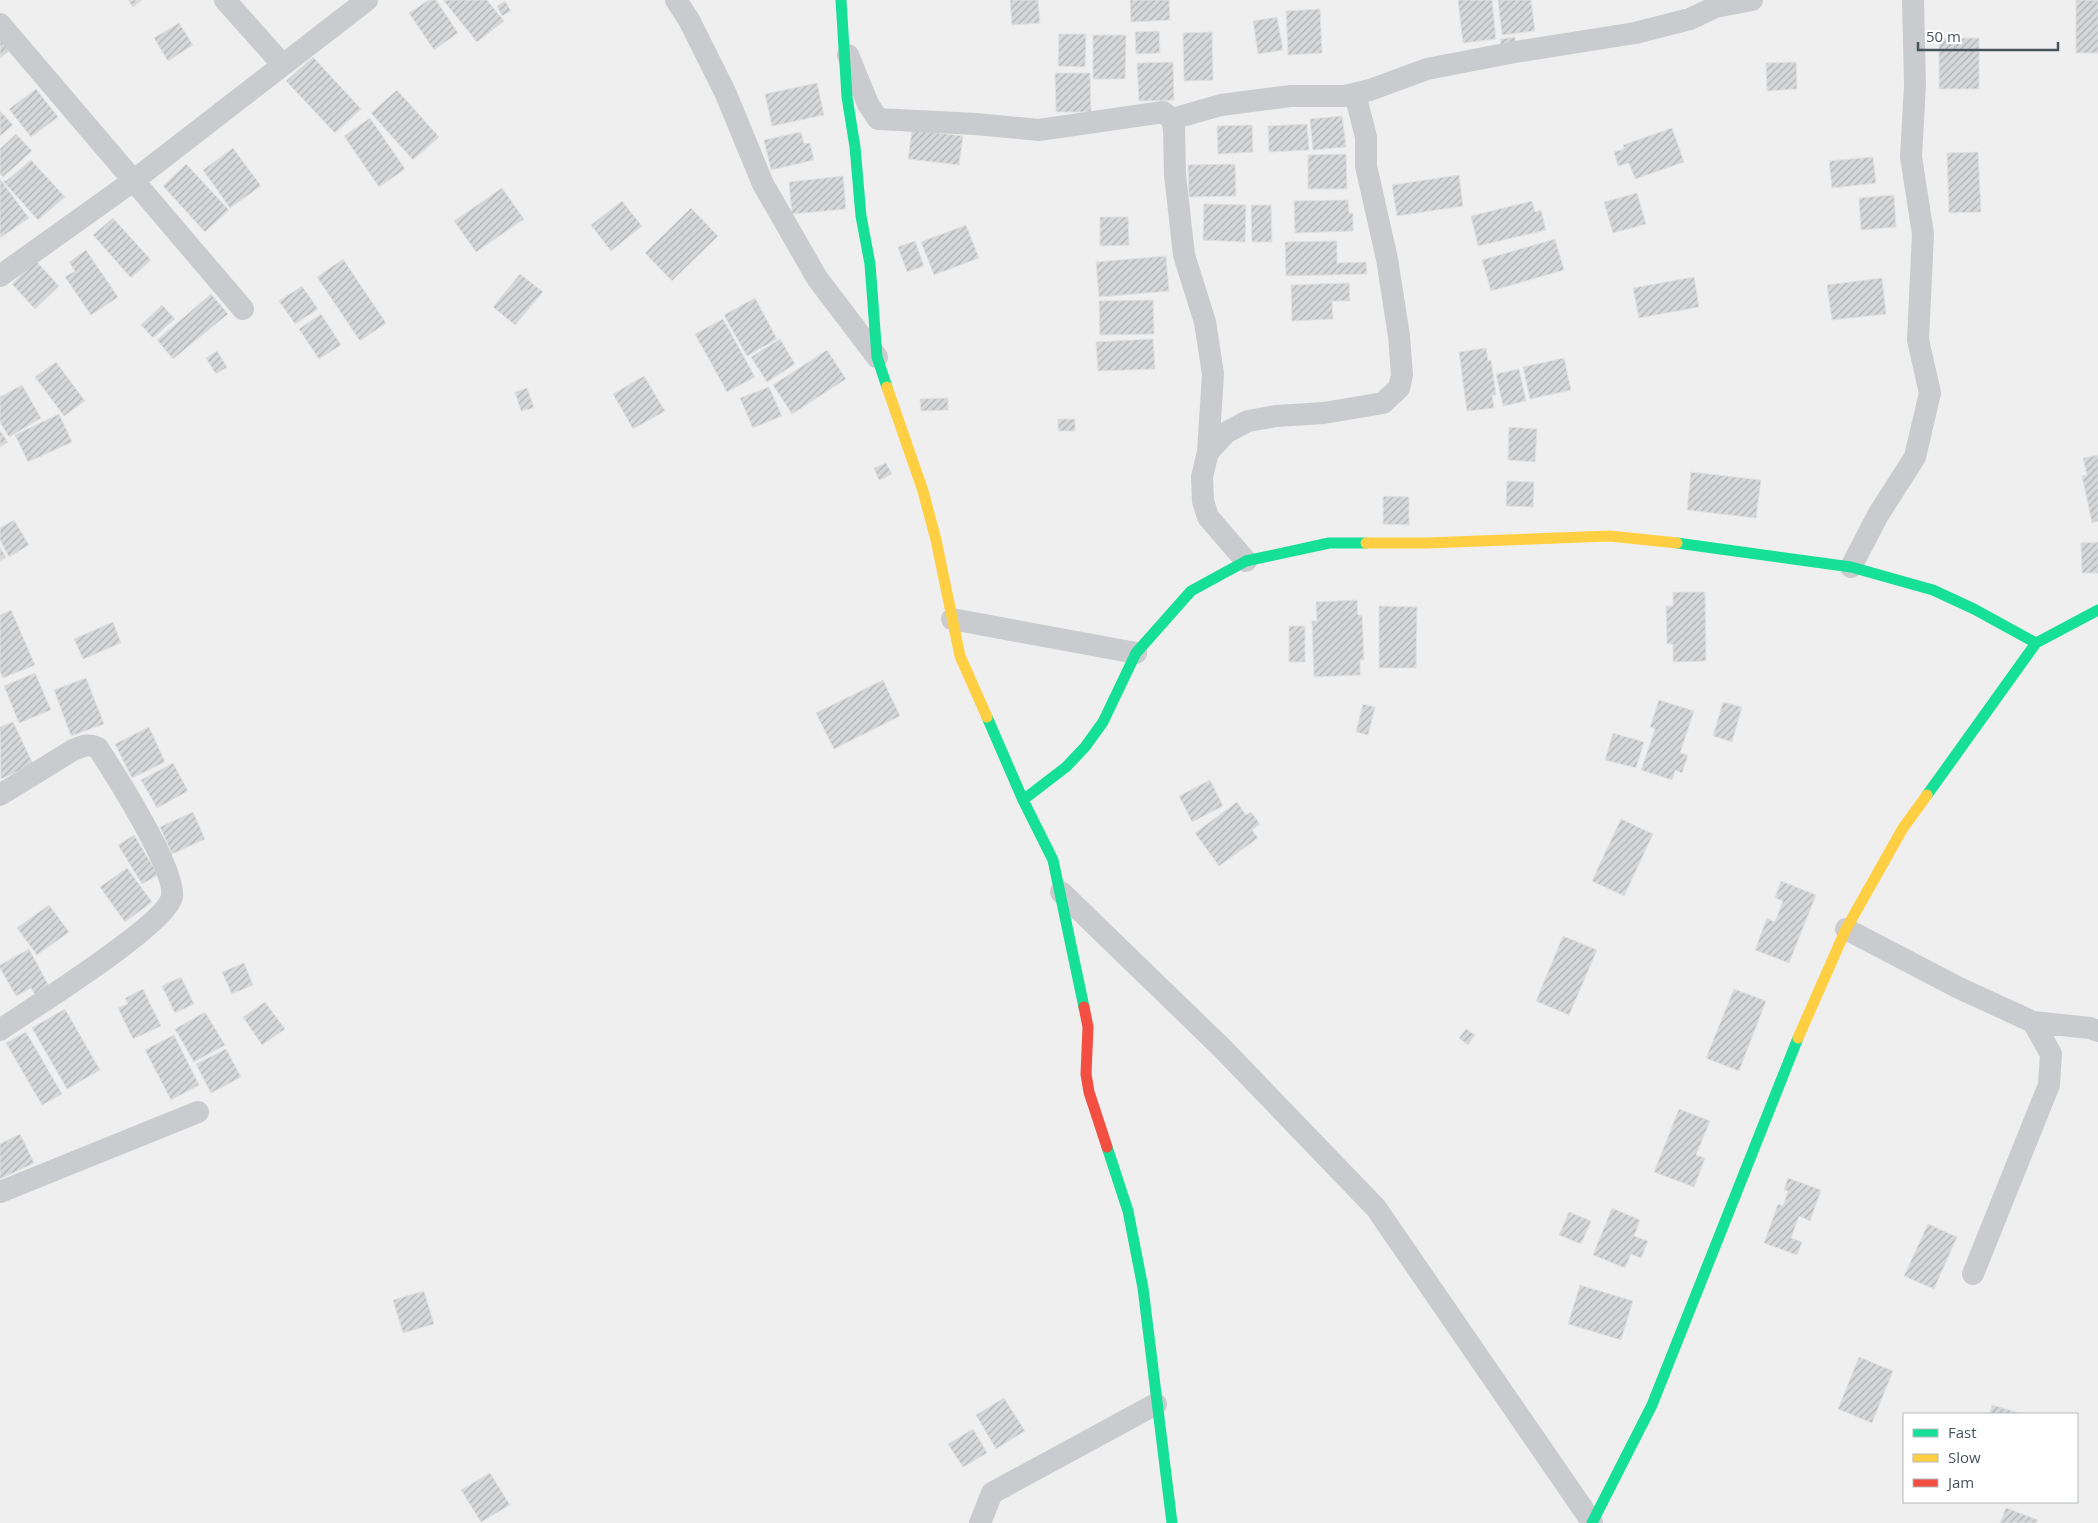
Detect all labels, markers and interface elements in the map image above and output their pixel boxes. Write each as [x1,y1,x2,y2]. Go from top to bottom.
scale bar [1918,20,2058,52]
text: 50 m [1926,26,1961,46]
legend [1903,1413,2078,1503]
text: Fast [1948,1422,1977,1442]
text: Slow [1948,1447,1981,1467]
text: Jam [1946,1472,1974,1492]

